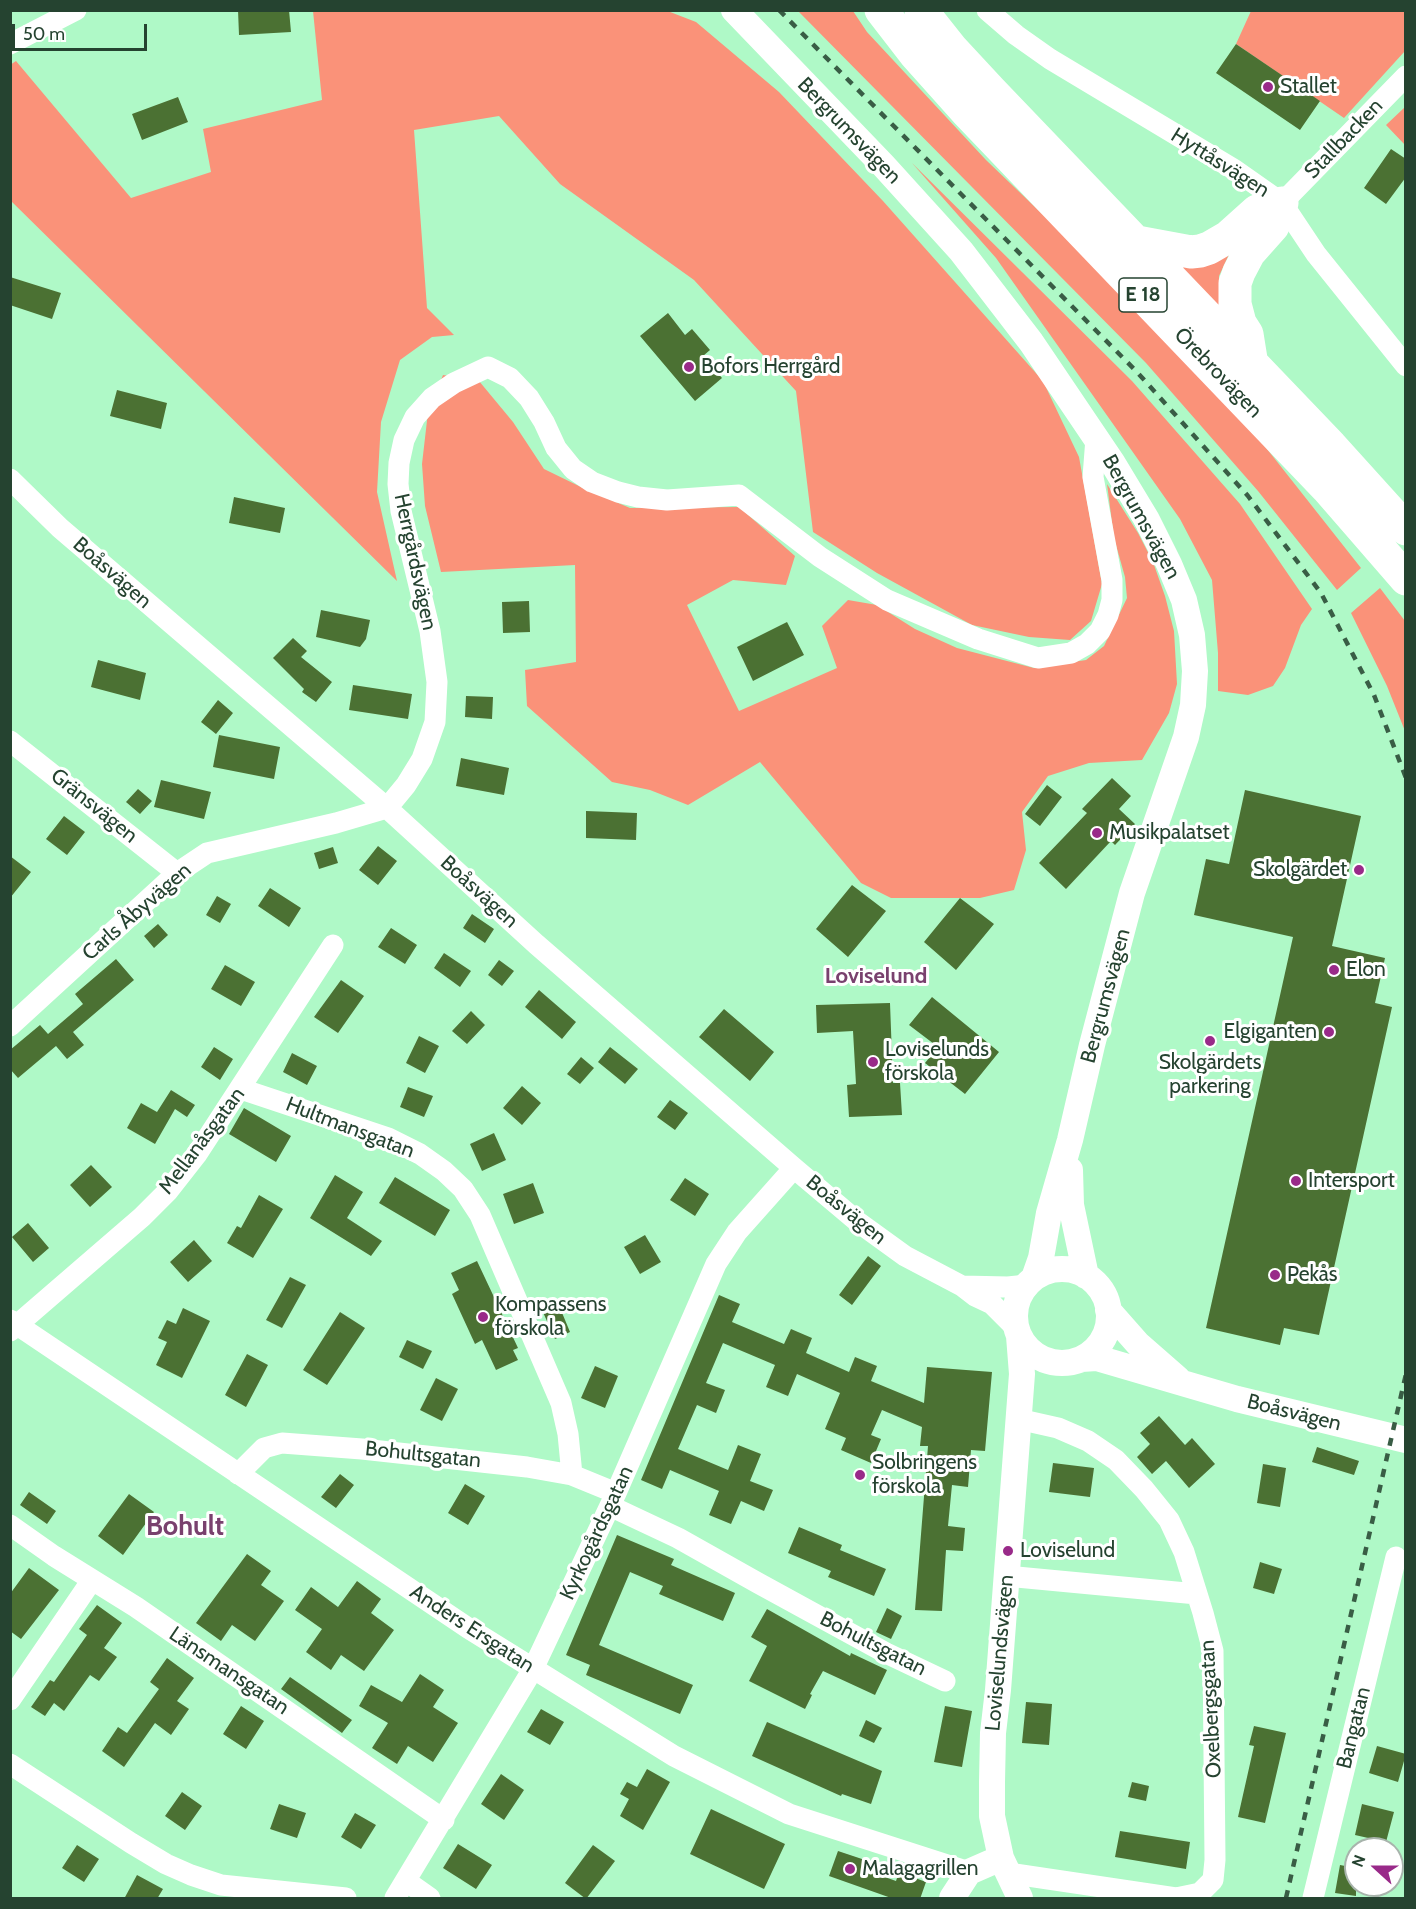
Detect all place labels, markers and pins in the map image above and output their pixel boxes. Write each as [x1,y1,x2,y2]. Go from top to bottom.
place label: Stallet [1280,74,1337,100]
marker: Stallet [1261,80,1275,94]
place label: Bofors Herrgård [701,354,840,380]
marker: Bofors Herrgård [682,360,696,374]
place label: Musikpalatset [1109,820,1230,846]
marker: Musikpalatset [1090,826,1104,840]
place label: Skolgärdet [1253,857,1347,883]
marker: Skolgärdet [1352,863,1366,877]
place label: Elon [1346,957,1386,983]
marker: Elon [1327,963,1341,977]
place label: Elgiganten [1224,1019,1317,1045]
marker: Elgiganten [1322,1025,1336,1039]
marker: Skolgärdets parkering [1203,1034,1217,1048]
place label: Loviselunds förskola [885,1037,989,1087]
place label: Skolgärdets parkering [1159,1050,1261,1100]
marker: Loviselunds förskola [866,1055,880,1069]
place label: Intersport [1308,1168,1395,1194]
marker: Intersport [1289,1174,1303,1188]
place label: Pekås [1287,1262,1338,1288]
marker: Pekås [1268,1268,1282,1282]
place label: Kompassens förskola [495,1292,606,1342]
marker: Kompassens förskola [476,1310,490,1324]
place label: Solbringens förskola [872,1450,977,1500]
marker: Solbringens förskola [853,1468,867,1482]
place label: Loviselund [1020,1538,1115,1564]
marker: Loviselund [1001,1544,1015,1558]
place label: Malagagrillen [862,1856,978,1882]
marker: Malagagrillen [843,1862,857,1876]

